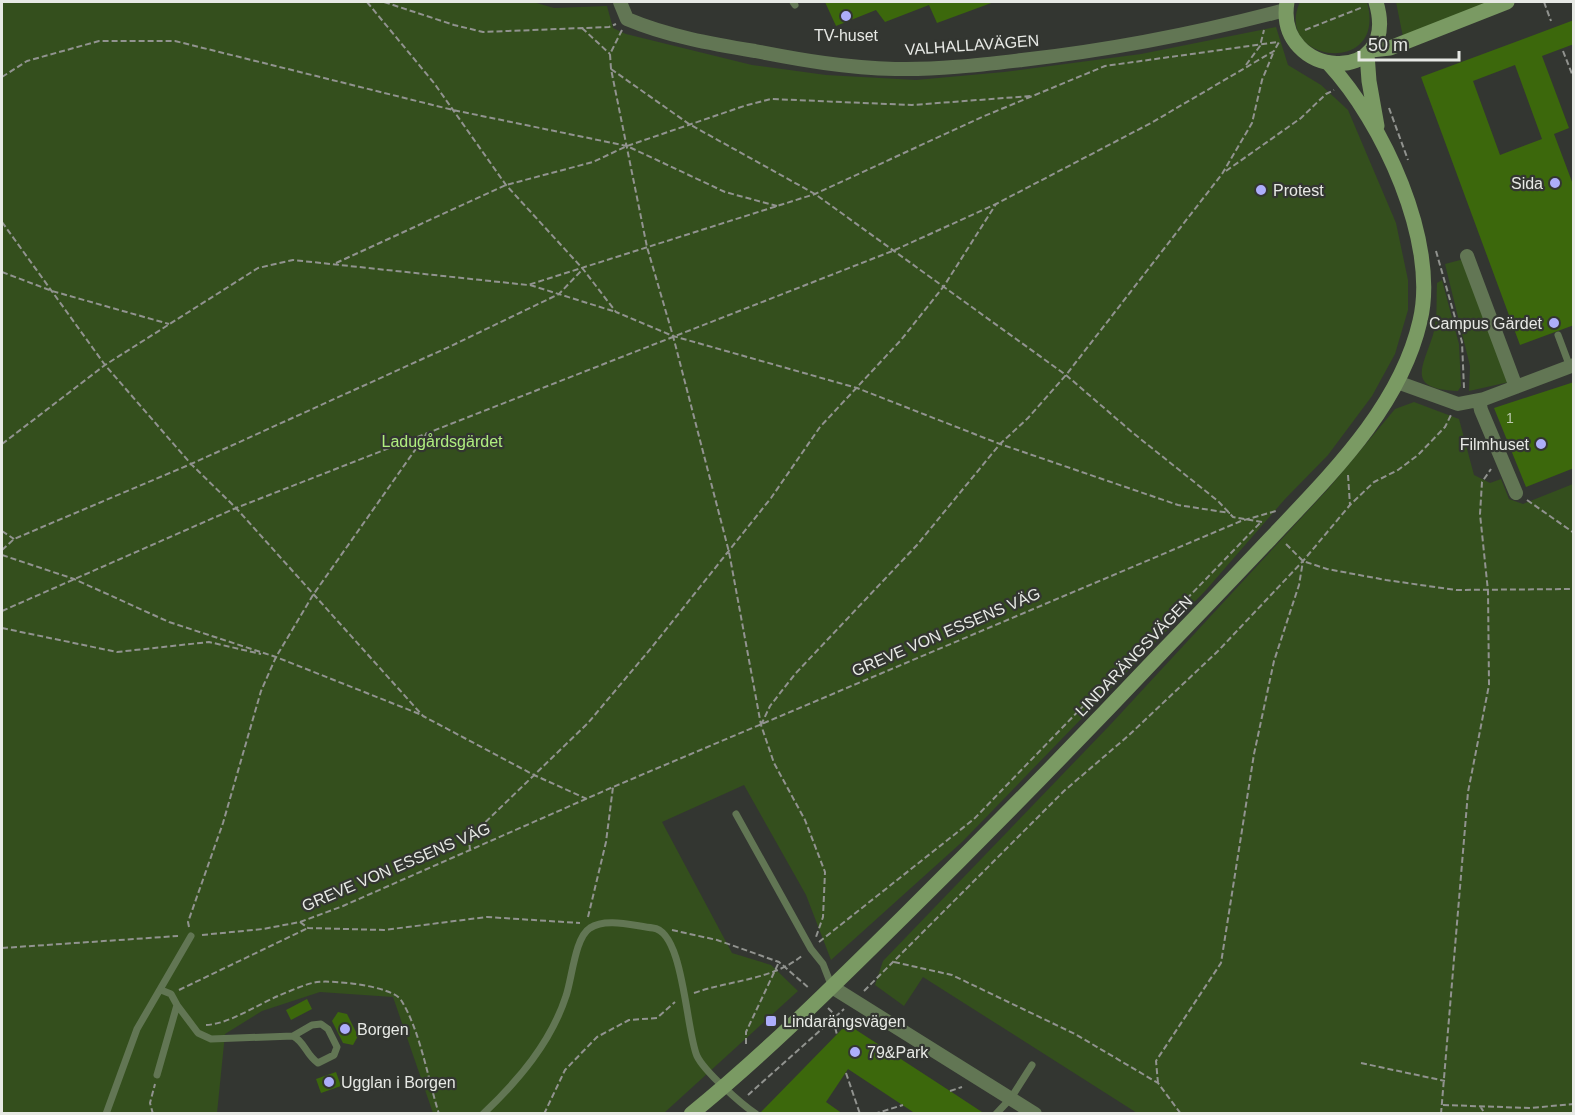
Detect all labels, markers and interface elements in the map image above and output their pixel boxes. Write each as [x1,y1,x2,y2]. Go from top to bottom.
marker: TV-huset [839,9,853,23]
scale bar [1359,24,1460,62]
place label: TV-huset [814,27,879,44]
street label: VALHALLAVÄGEN [904,32,1040,58]
text: 50 m [1368,35,1408,55]
place label: Sida [1511,175,1543,192]
marker: Sida [1548,176,1562,190]
place label: Protest [1273,182,1324,199]
marker: Protest [1254,183,1268,197]
place label: Campus Gärdet [1429,315,1543,332]
marker: Campus Gärdet [1547,316,1561,330]
house number: 1 [1506,410,1514,426]
park label: Ladugårdsgärdet [382,433,503,450]
place label: Filmhuset [1460,436,1530,453]
marker: Filmhuset [1534,437,1548,451]
street label: GREVE VON ESSENS VÄG [849,585,1043,679]
street label: LINDARÄNGSVÄGEN [1072,593,1196,719]
street label: GREVE VON ESSENS VÄG [299,820,493,914]
place label: Lindarängsvägen [783,1013,906,1030]
marker: Lindarängsvägen [764,1014,778,1028]
place label: Borgen [357,1021,409,1038]
marker: Borgen [338,1022,352,1036]
place label: 79&Park [867,1044,929,1061]
marker: 79&Park [848,1045,862,1059]
place label: Ugglan i Borgen [341,1074,456,1091]
marker: Ugglan i Borgen [322,1075,336,1089]

